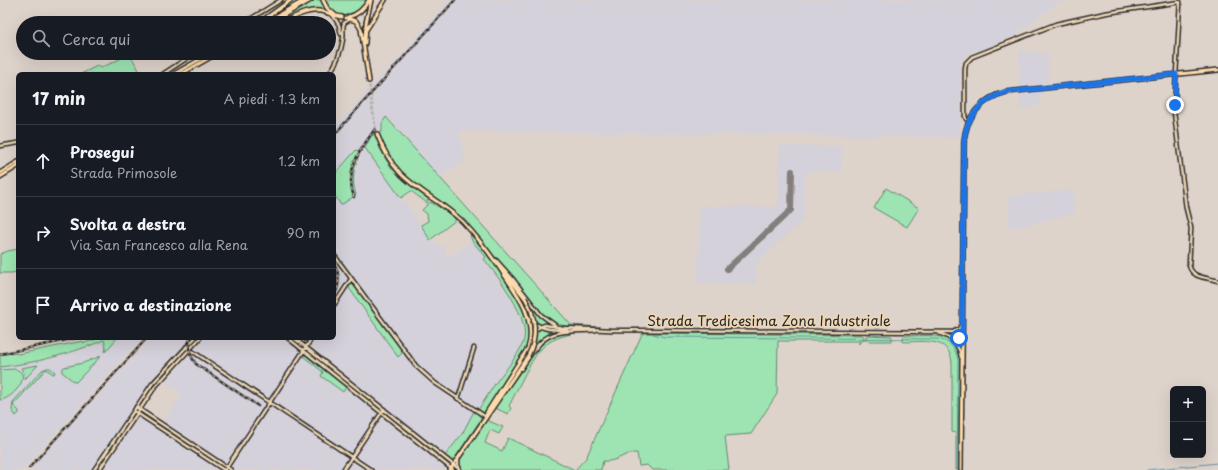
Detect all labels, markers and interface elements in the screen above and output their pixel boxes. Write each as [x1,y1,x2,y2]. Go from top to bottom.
search box [16,16,336,60]
icon: search [30,27,52,49]
text: Cerca qui [62,27,130,50]
text: 17 min [32,85,86,111]
text: A piedi · 1.3 km [224,89,320,108]
route end [1166,96,1184,114]
text: Prosegui [70,140,134,163]
icon: ahead [32,150,54,172]
text: 1.2 km [279,151,320,170]
text: Strada Primosole [70,163,177,182]
text: Svolta a destra [70,212,186,235]
icon: right [32,222,54,244]
text: 90 m [287,223,320,242]
text: Via San Francesco alla Rena [70,235,248,254]
text: Arrivo a destinazione [70,293,232,316]
icon: arrive [32,294,54,316]
street label: Strada Tredicesima Zona Industriale [647,310,891,331]
route start [950,329,968,347]
map controls [1170,386,1206,458]
button: + [1170,386,1206,422]
button: − [1170,422,1206,458]

